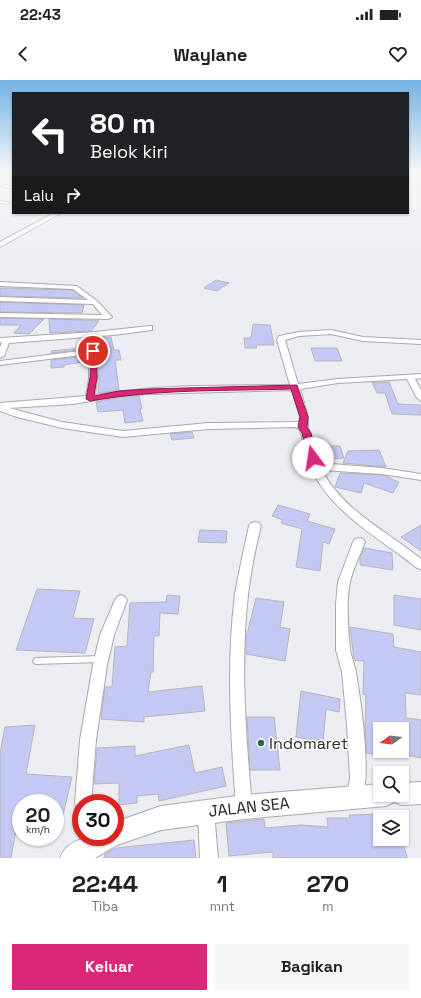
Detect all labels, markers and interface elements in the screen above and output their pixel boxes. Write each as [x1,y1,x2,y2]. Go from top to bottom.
text: 22:43 [20,5,61,24]
icon: back [12,43,34,65]
text: Waylane [174,43,247,66]
icon: heart [387,43,409,65]
text: 80 m [90,105,156,141]
icon: left [24,108,76,160]
text: Belok kiri [90,140,168,163]
icon: right [62,184,84,206]
text: Lalu [24,186,54,205]
pin [76,334,110,368]
icon: arrive [82,340,104,362]
position arrow [292,437,334,479]
north arrow [373,722,409,758]
map controls [373,722,409,846]
place label: Indomaret [269,733,348,754]
marker: Indomaret [256,738,266,748]
button: search [373,766,409,802]
street label: JALAN SEA [207,792,291,822]
speed limit sign: 30 [72,794,124,846]
text: 20 [26,802,50,828]
button: layers [373,810,409,846]
text: km/h [26,823,50,836]
text: 22:44 [72,868,138,899]
text: 1 [217,868,228,899]
text: 270 [306,868,349,899]
text: Tiba [92,898,118,915]
text: mnt [210,898,235,915]
text: m [322,898,333,915]
button: Keluar [12,944,207,990]
button: Bagikan [215,944,409,990]

